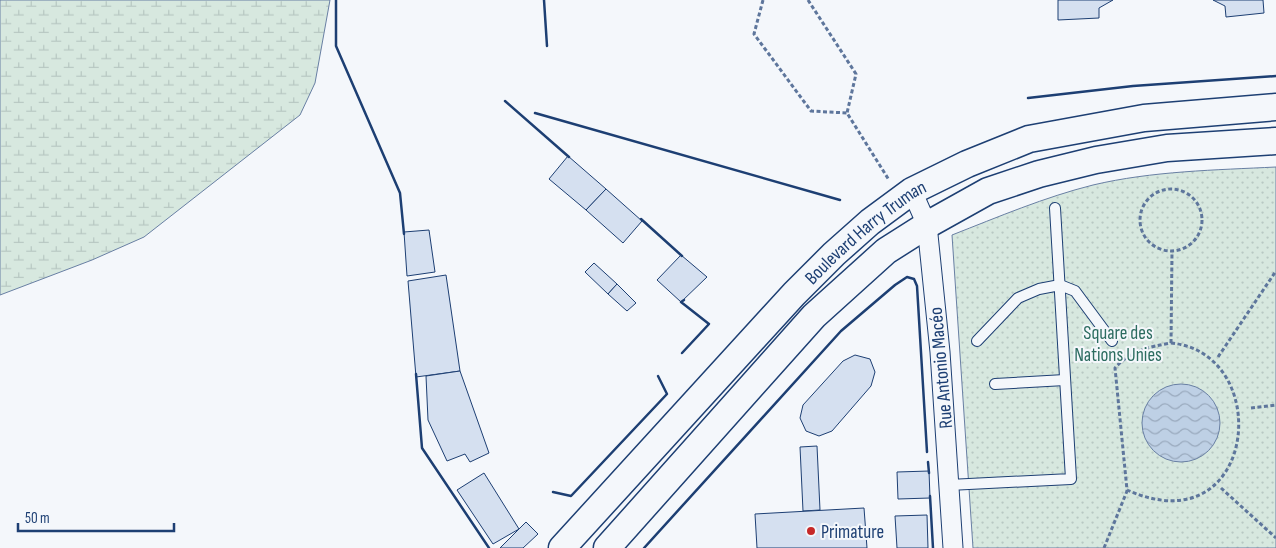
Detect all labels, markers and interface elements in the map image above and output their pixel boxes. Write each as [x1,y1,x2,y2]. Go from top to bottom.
street label: Boulevard Harry Truman [800,176,930,290]
street label: Rue Antonio Macéo [925,306,958,430]
park label: Square des Nations Unies [1074,322,1162,367]
scale bar [18,500,174,532]
text: 50 m [25,509,50,528]
place label: Primature [821,521,884,544]
marker: Primature [805,525,817,537]

